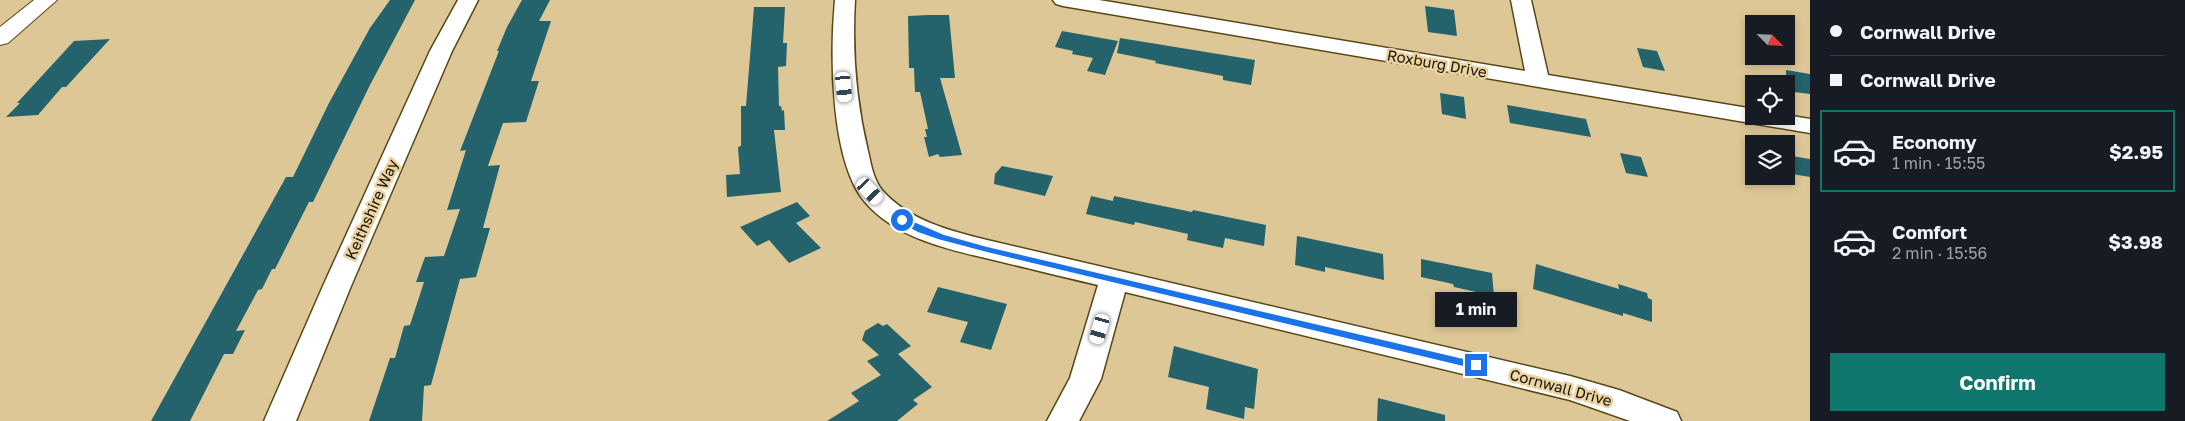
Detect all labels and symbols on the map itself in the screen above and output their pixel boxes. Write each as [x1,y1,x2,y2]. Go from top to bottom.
north arrow [1745,15,1795,65]
street label: Roxburg Drive [1386,45,1489,81]
car [834,71,853,103]
street label: Keithshire Way [341,156,401,262]
car [854,175,885,207]
route start [891,209,913,231]
callout: 1 min [1435,292,1517,328]
car [1088,313,1111,345]
route end [1465,354,1487,376]
street label: Cornwall Drive [1508,365,1614,409]

